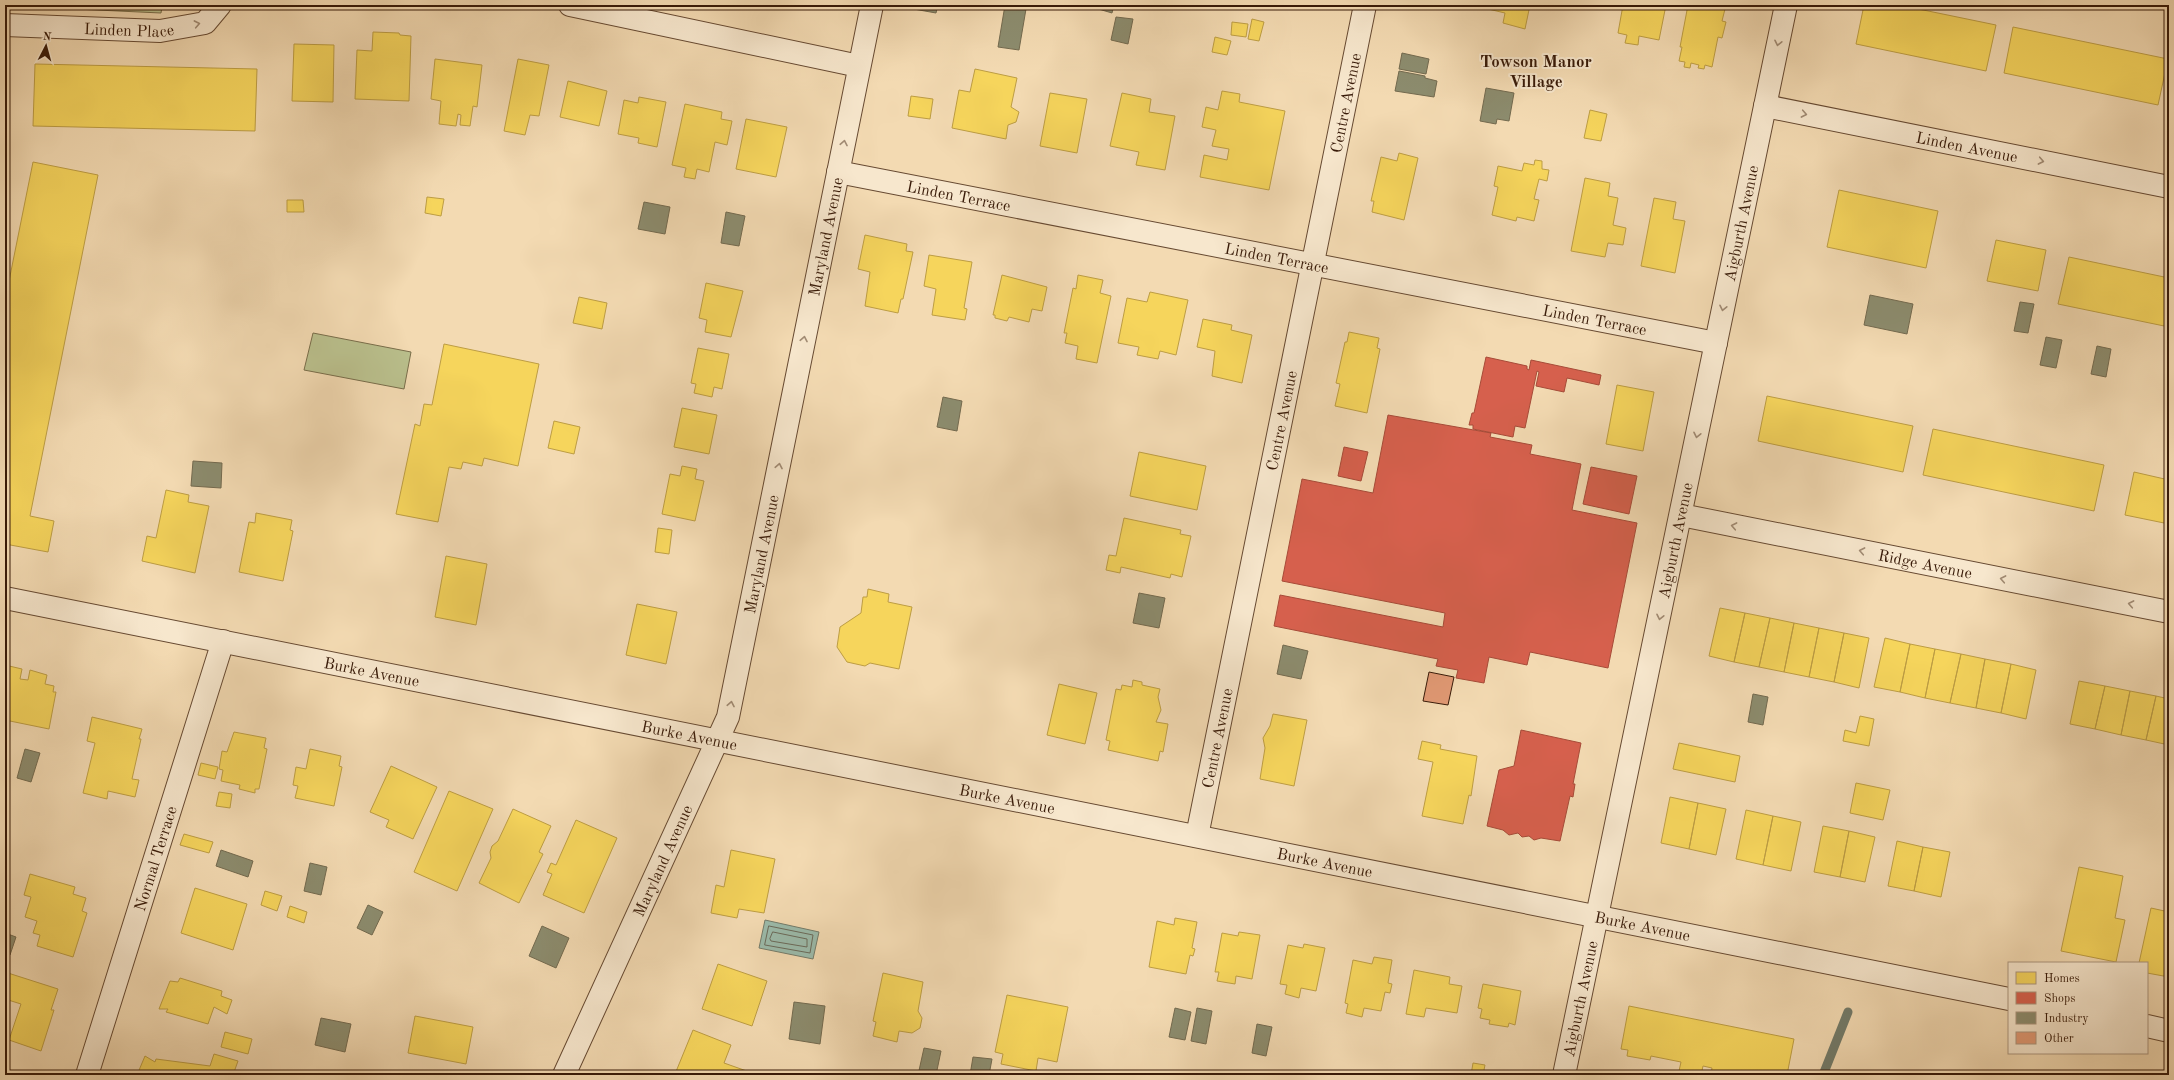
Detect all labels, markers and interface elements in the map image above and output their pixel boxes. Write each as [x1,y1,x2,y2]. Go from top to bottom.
one-way arrow [194,21,200,29]
street label: Linden Place [84,22,175,41]
north arrow [26,26,66,66]
text: N [42,32,52,44]
one-way arrow [1775,40,1783,46]
street label: Centre Avenue [1329,52,1365,155]
district label: Towson Manor Village [1480,54,1592,91]
one-way arrow [1800,109,1807,117]
street label: Linden Avenue [1914,130,2019,166]
one-way arrow [839,140,847,146]
one-way arrow [2038,157,2044,165]
street label: Aigburth Avenue [1723,164,1763,283]
street label: Maryland Avenue [807,176,847,298]
street label: Linden Terrace [905,180,1012,215]
street label: Linden Terrace [1223,241,1330,277]
street label: Linden Terrace [1541,303,1648,339]
one-way arrow [1720,304,1728,311]
one-way arrow [800,336,808,342]
street label: Centre Avenue [1265,369,1301,472]
one-way arrow [1694,432,1702,438]
one-way arrow [774,463,782,470]
street label: Aigburth Avenue [1657,481,1697,600]
street label: Maryland Avenue [743,494,783,615]
one-way arrow [1731,522,1738,530]
one-way arrow [1859,547,1865,555]
street label: Ridge Avenue [1876,548,1973,583]
one-way arrow [2000,575,2006,583]
one-way arrow [2128,600,2134,609]
one-way arrow [1656,614,1664,620]
street label: Burke Avenue [322,656,421,691]
street label: Centre Avenue [1201,687,1237,790]
one-way arrow [726,701,734,707]
street label: Burke Avenue [640,720,738,754]
street label: Burke Avenue [958,783,1056,818]
street label: Maryland Avenue [632,803,697,920]
street label: Normal Terrace [133,804,181,914]
street label: Burke Avenue [1275,847,1374,881]
street label: Burke Avenue [1593,910,1691,945]
street label: Aigburth Avenue [1562,940,1602,1059]
legend [2008,962,2148,1054]
text: Homes [2044,973,2080,985]
text: Shops [2044,993,2075,1005]
text: Industry [2044,1013,2089,1025]
text: Other [2044,1033,2074,1045]

